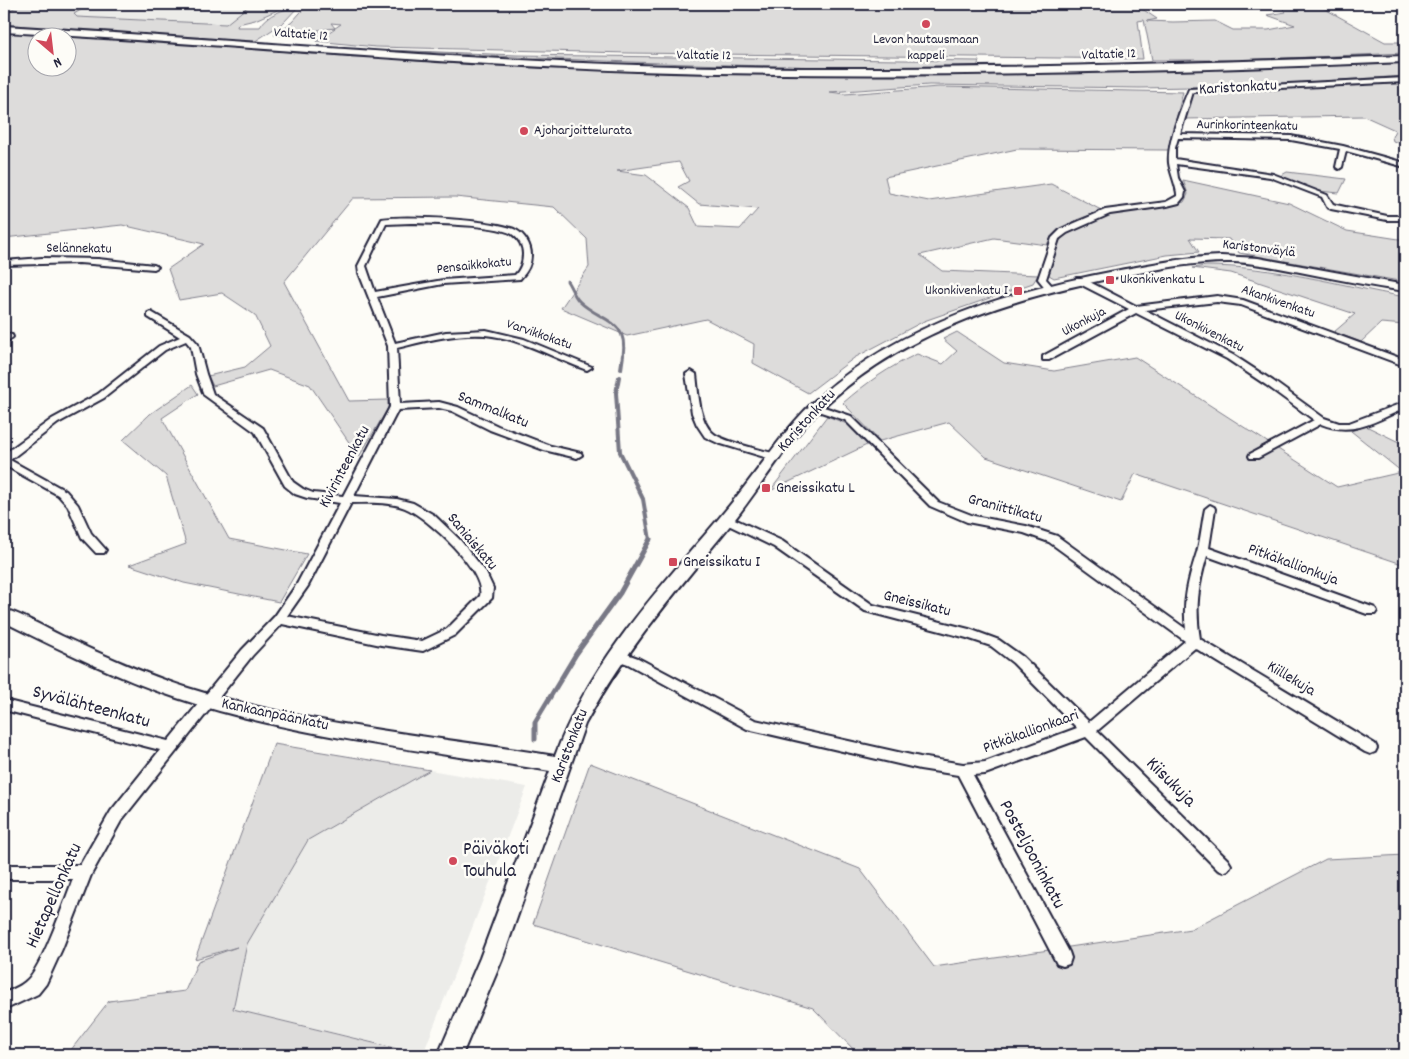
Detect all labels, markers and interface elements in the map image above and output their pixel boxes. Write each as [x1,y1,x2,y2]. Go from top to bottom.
marker: Levon hautausmaan kappeli [920,18,932,30]
street label: Valtatie 12 [273,23,329,47]
north arrow [28,28,78,78]
place label: Levon hautausmaan kappeli [873,30,979,66]
street label: Valtatie 12 [1081,44,1137,66]
street label: Valtatie 12 [677,46,731,66]
text: N [49,51,65,72]
street label: Karistonkatu [1199,74,1278,102]
street label: Aurinkorinteenkatu [1196,115,1298,137]
place label: Ajoharjoittelurata [534,121,632,141]
marker: Ajoharjoittelurata [518,125,530,137]
street label: Karistonväylä [1221,235,1297,263]
street label: Selännekatu [46,238,112,260]
street label: Pensaikkokatu [436,252,512,280]
place label: Ukonkivenkatu L [1120,270,1205,290]
marker: Ukonkivenkatu L [1104,274,1116,286]
street label: Akankivenkatu [1238,280,1318,324]
place label: Ukonkivenkatu I [925,281,1009,301]
marker: Ukonkivenkatu I [1012,285,1024,297]
street label: Ukonkuja [1058,302,1110,342]
street label: Ukonkivenkatu [1171,306,1247,358]
street label: Varvikkokatu [504,314,574,356]
street label: Karistonkatu [772,384,842,458]
street label: Sammalkatu [454,385,532,435]
street label: Kivirinteenkatu [314,422,376,512]
place label: Gneissikatu L [776,477,855,500]
marker: Gneissikatu L [760,482,772,494]
street label: Graniittikatu [965,488,1045,530]
street label: Saniaiskatu [441,508,503,576]
street label: Pitkäkallionkuja [1244,538,1342,592]
place label: Gneissikatu I [683,551,760,574]
marker: Gneissikatu I [667,556,679,568]
street label: Gneissikatu [881,585,953,623]
street label: Kiillekuja [1262,655,1320,703]
street label: Syvälähteenkatu [29,679,153,737]
street label: Kankaanpäänkatu [219,692,331,738]
street label: Pitkäkallionkaari [980,704,1082,760]
street label: Karistonkatu [545,705,595,786]
street label: Kiisukuja [1139,752,1202,815]
street label: Posteljooninkatu [991,796,1071,914]
place label: Päiväkoti Touhula [463,837,529,886]
street label: Hietapellonkatu [20,839,90,953]
marker: Päiväkoti Touhula [447,855,459,867]

